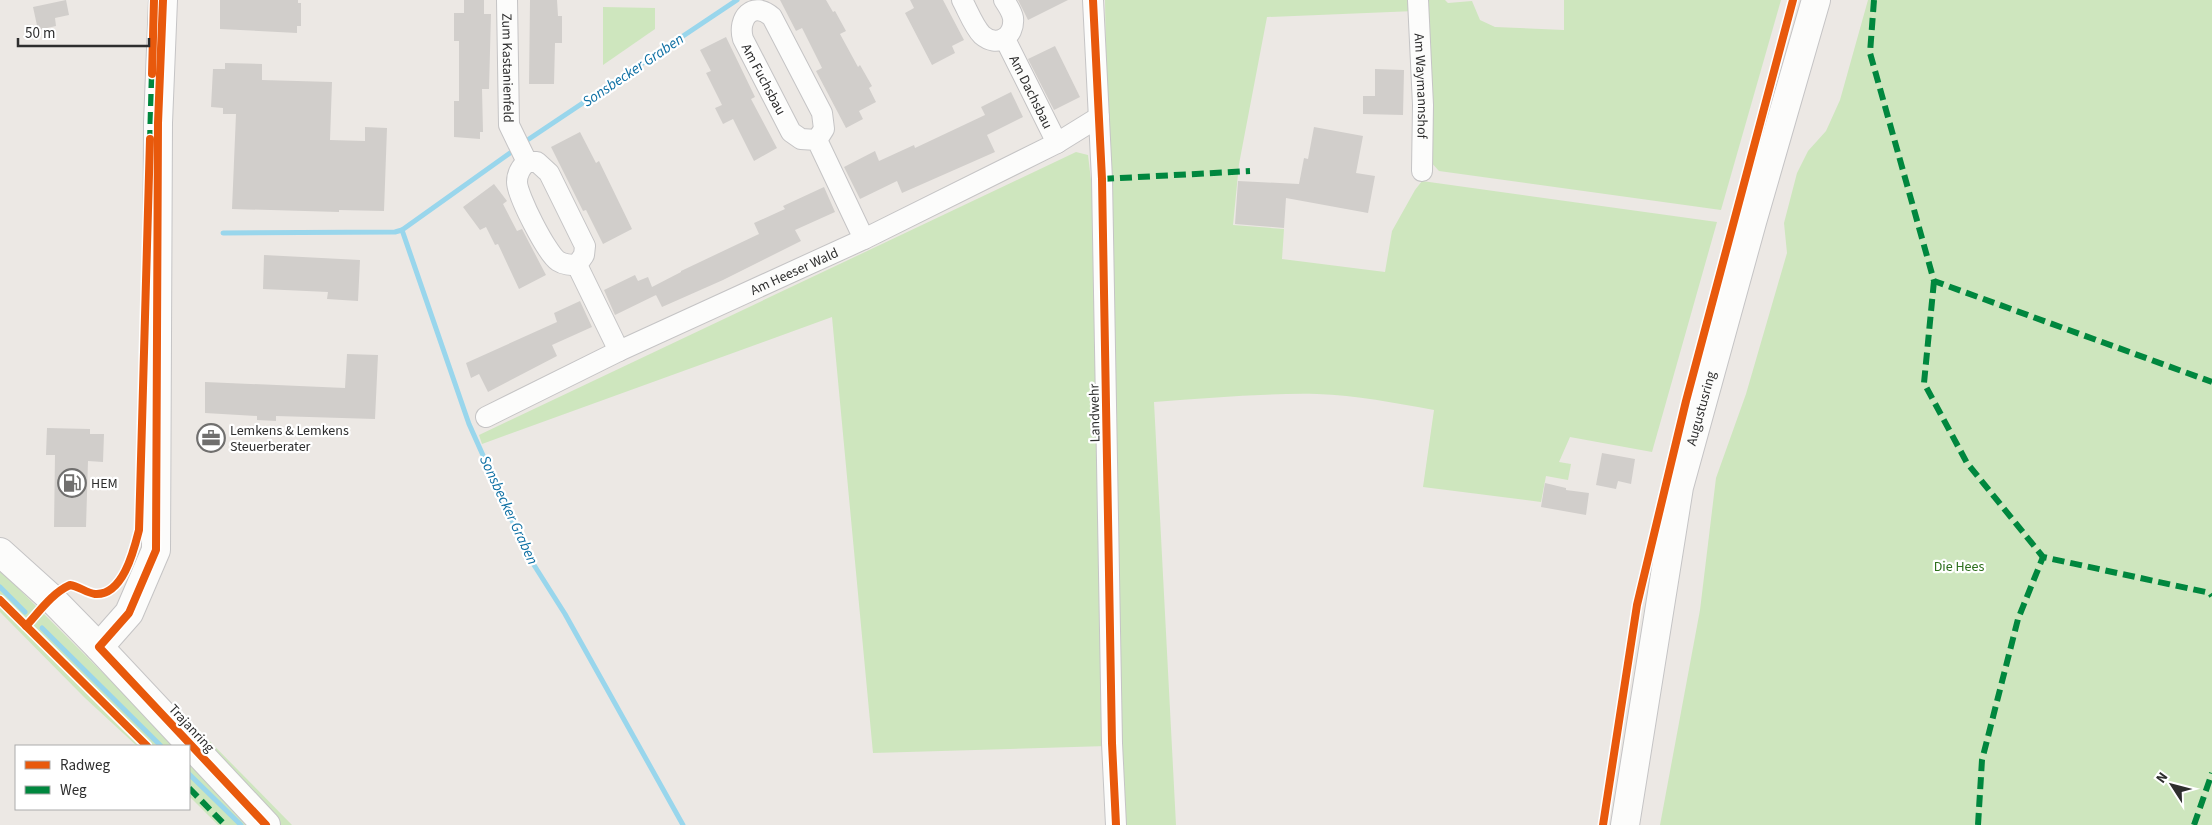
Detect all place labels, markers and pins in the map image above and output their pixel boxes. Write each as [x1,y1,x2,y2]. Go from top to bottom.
place label: Lemkens & Lemkens Steuerberater [230,421,349,457]
office icon: Lemkens & Lemkens Steuerberater [196,423,226,453]
fuel station icon: HEM [57,468,87,498]
place label: HEM [91,474,118,494]

